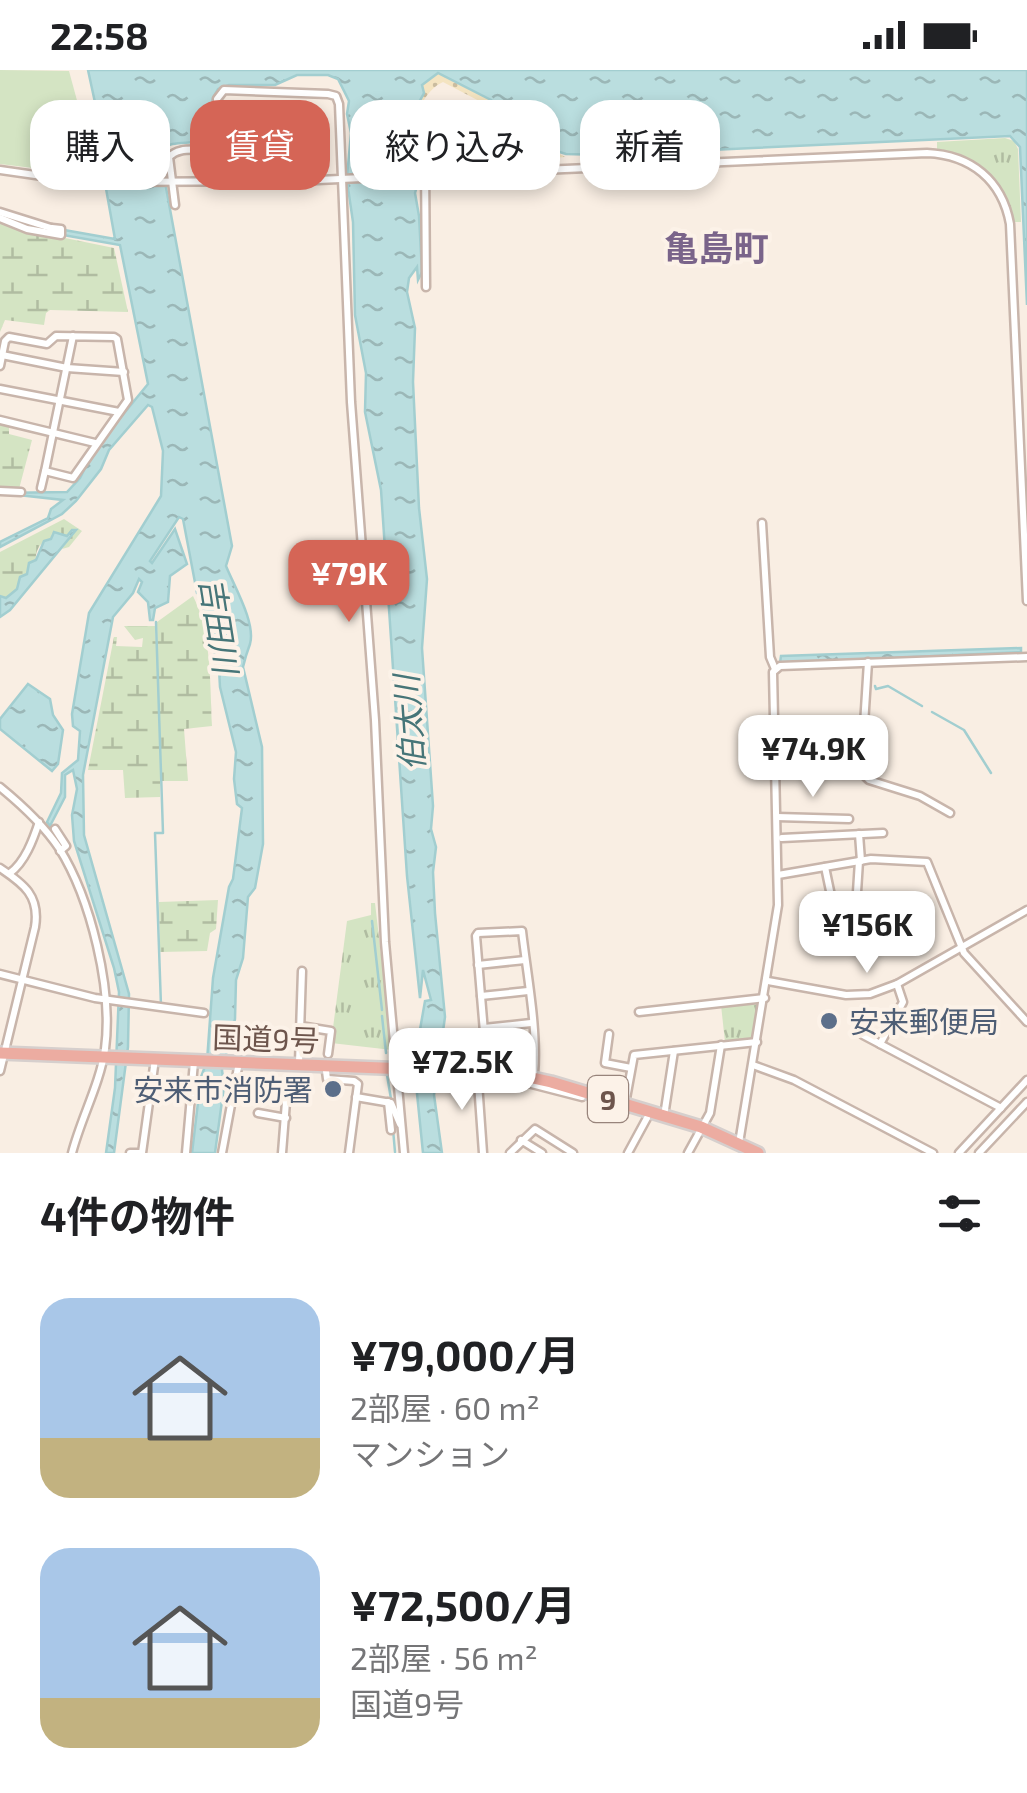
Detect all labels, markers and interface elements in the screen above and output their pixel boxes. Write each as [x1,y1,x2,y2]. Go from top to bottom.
text: 22:58 [50,12,149,58]
chip: 購入 [30,100,170,190]
chip: 賃貸 [190,100,330,190]
chip: 絞り込み [350,100,560,190]
chip: 新着 [580,100,720,190]
district label: 亀島町 [663,226,769,268]
pin: ¥79K [290,540,408,625]
text: ¥79K [310,553,388,591]
water label: 吉田川 [194,575,247,678]
water label: 伯太川 [385,671,430,772]
pin: ¥74.9K [732,715,894,800]
text: ¥74.9K [760,728,866,766]
pin: ¥156K [797,891,937,976]
text: ¥156K [821,904,913,942]
place label: 安来郵便局 [849,1003,999,1039]
marker: 安来郵便局 [818,1010,840,1032]
street label: 国道9号 [212,1018,320,1058]
pin: ¥72.5K [381,1028,543,1113]
text: ¥72.5K [411,1041,513,1079]
place label: 安来市消防署 [133,1071,313,1107]
road number: 9 [588,1076,628,1122]
marker: 安来市消防署 [322,1078,344,1100]
icon: filters [932,1186,987,1241]
text: 4件の物件 [40,1190,235,1240]
text: ¥79,000/月 [350,1329,580,1379]
icon: home [120,1338,240,1458]
text: 2部屋 · 60 m² [350,1388,540,1426]
text: マンション [350,1434,510,1472]
text: ¥72,500/月 [350,1579,576,1629]
icon: home [120,1588,240,1708]
text: 2部屋 · 56 m² [350,1638,538,1676]
text: 国道9号 [350,1684,464,1722]

